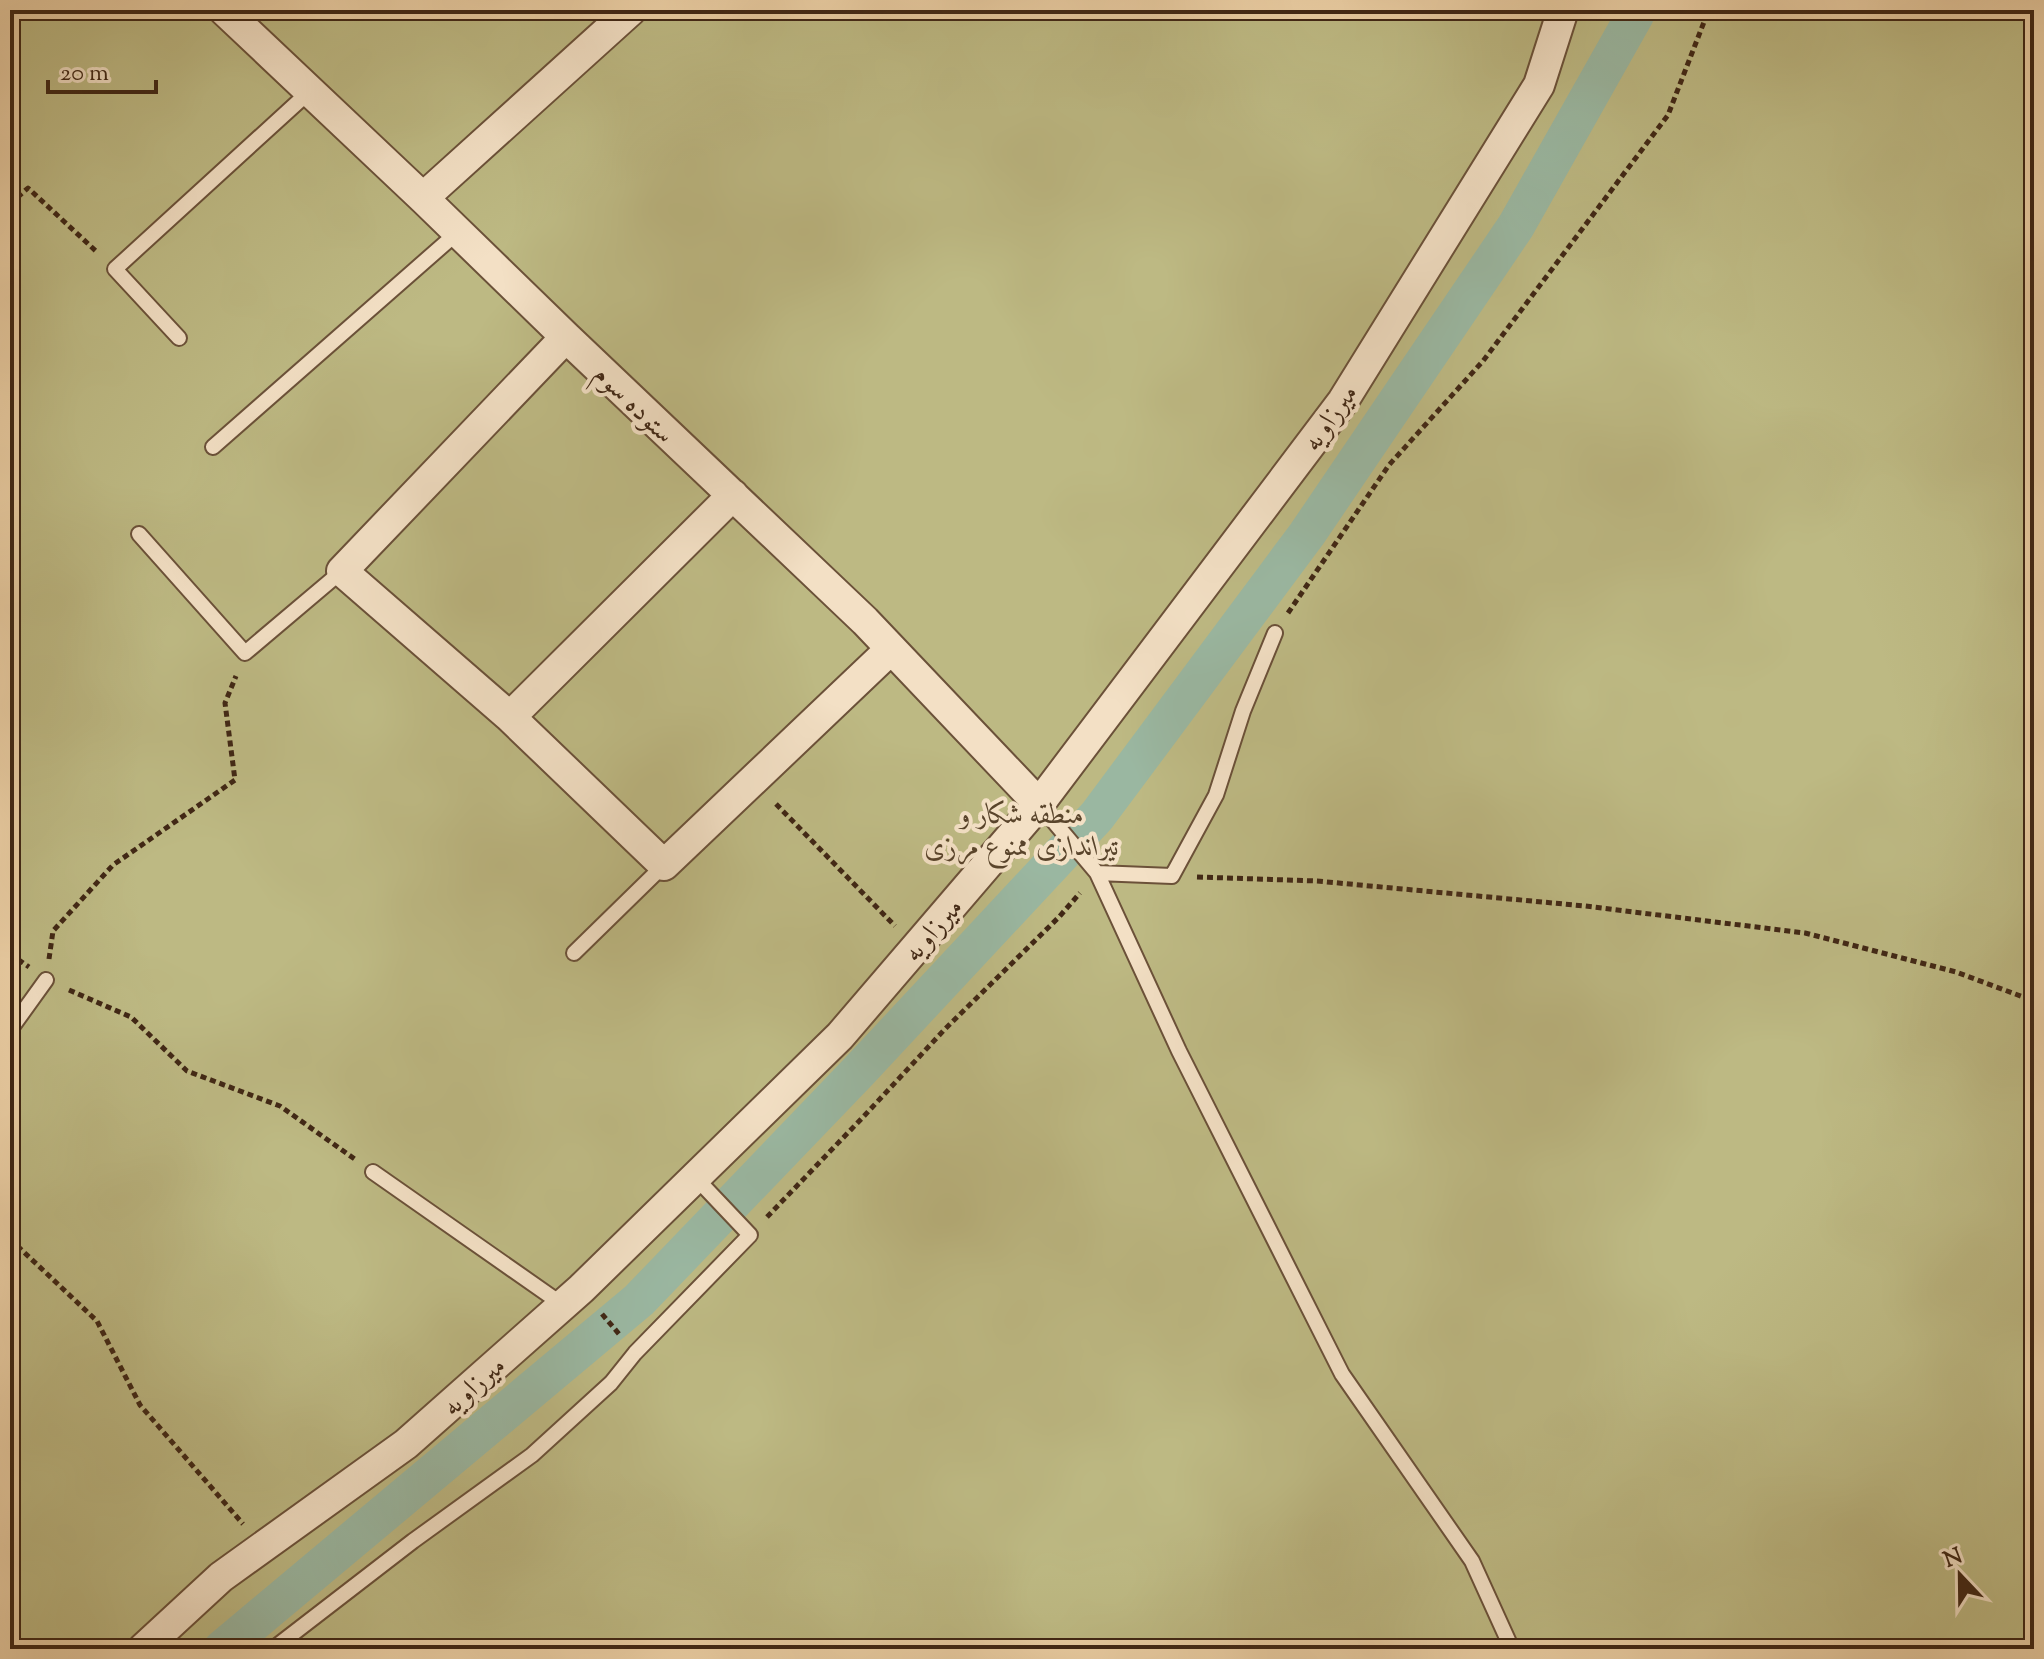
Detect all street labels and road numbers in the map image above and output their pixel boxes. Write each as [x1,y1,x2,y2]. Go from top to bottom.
street label: ستوده سوم [582,356,683,456]
street label: میرزاویه [1294,377,1369,461]
street label: میرزاویه [895,890,974,972]
street label: میرزاویه [434,1348,516,1427]

